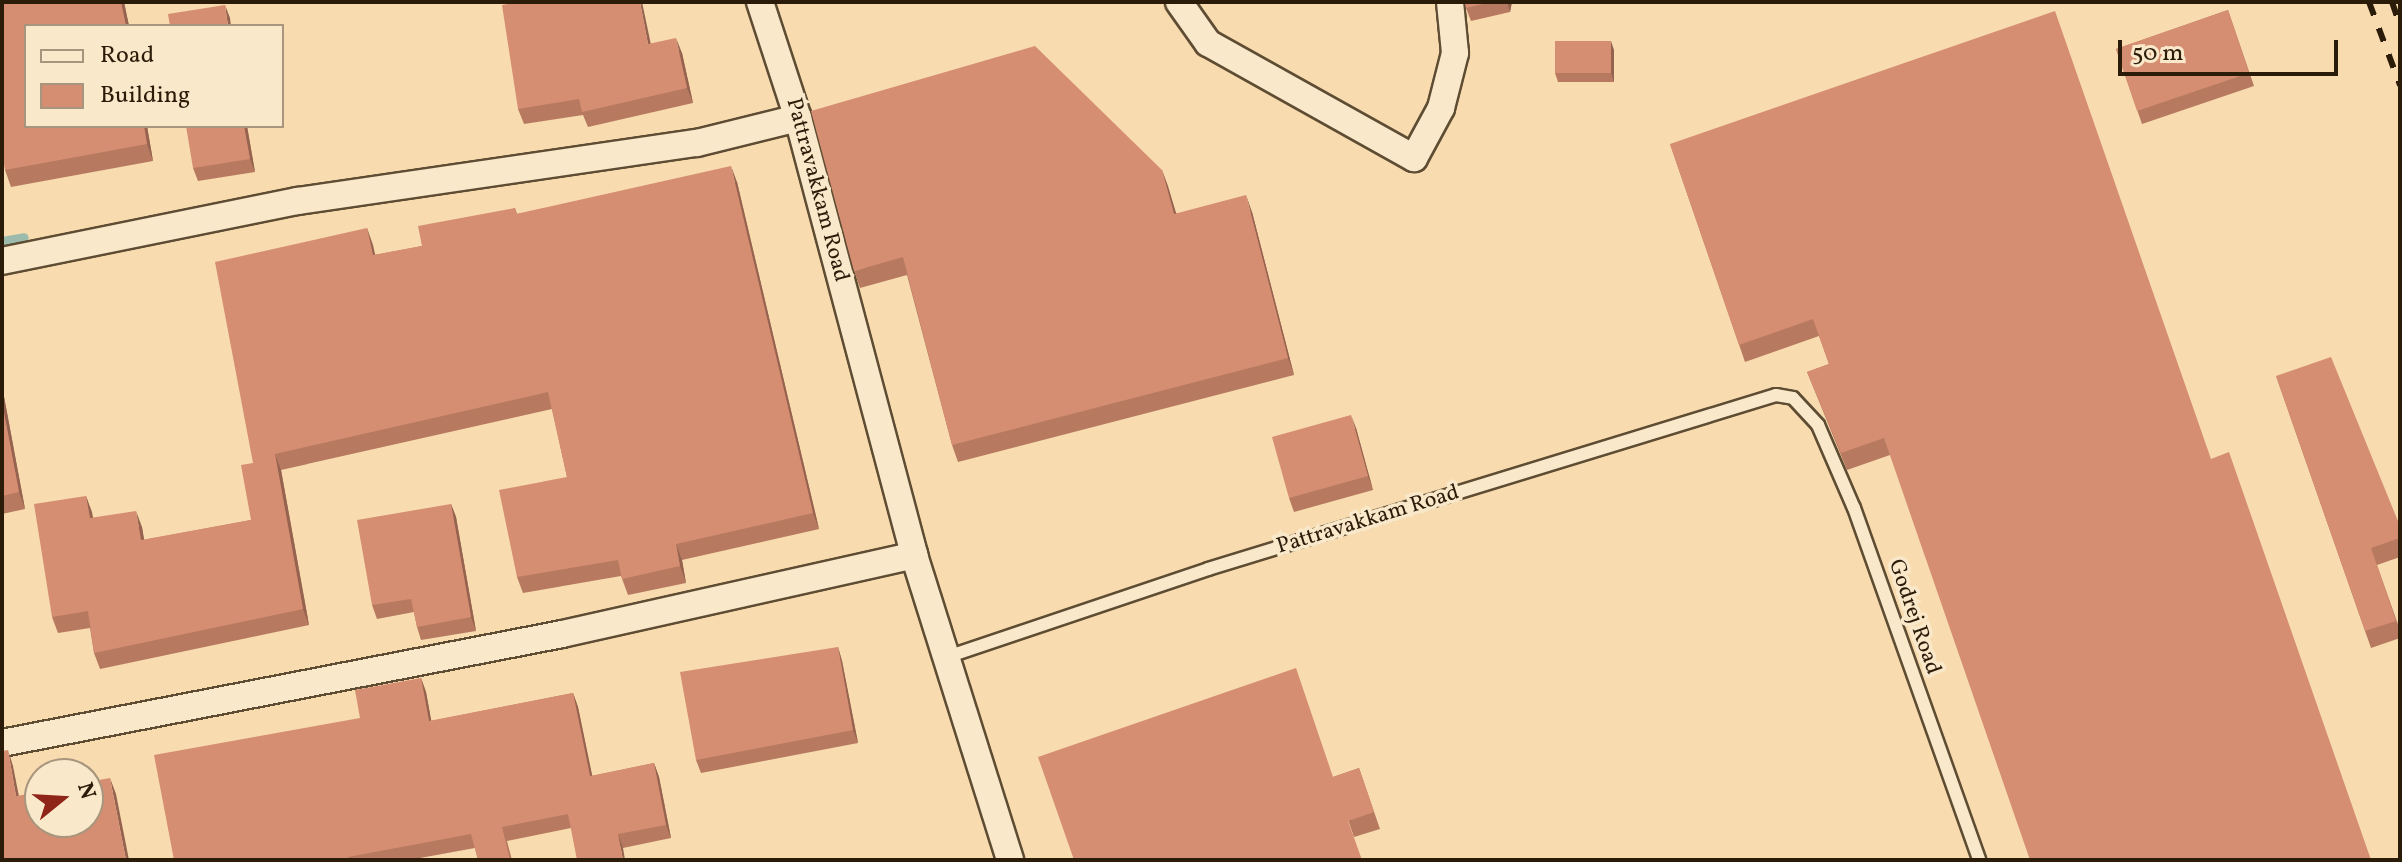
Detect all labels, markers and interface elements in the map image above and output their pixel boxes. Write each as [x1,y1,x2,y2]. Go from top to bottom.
legend [24,24,284,128]
scale bar [2122,24,2342,74]
text: 50 m [2132,37,2184,71]
text: Road [100,39,154,73]
text: Building [100,79,190,113]
street label: Pattravakkam Road [780,95,854,285]
street label: Pattravakkam Road [1274,480,1462,560]
street label: Godrej Road [1882,556,1946,678]
north arrow [24,758,104,838]
text: N [68,779,103,803]

